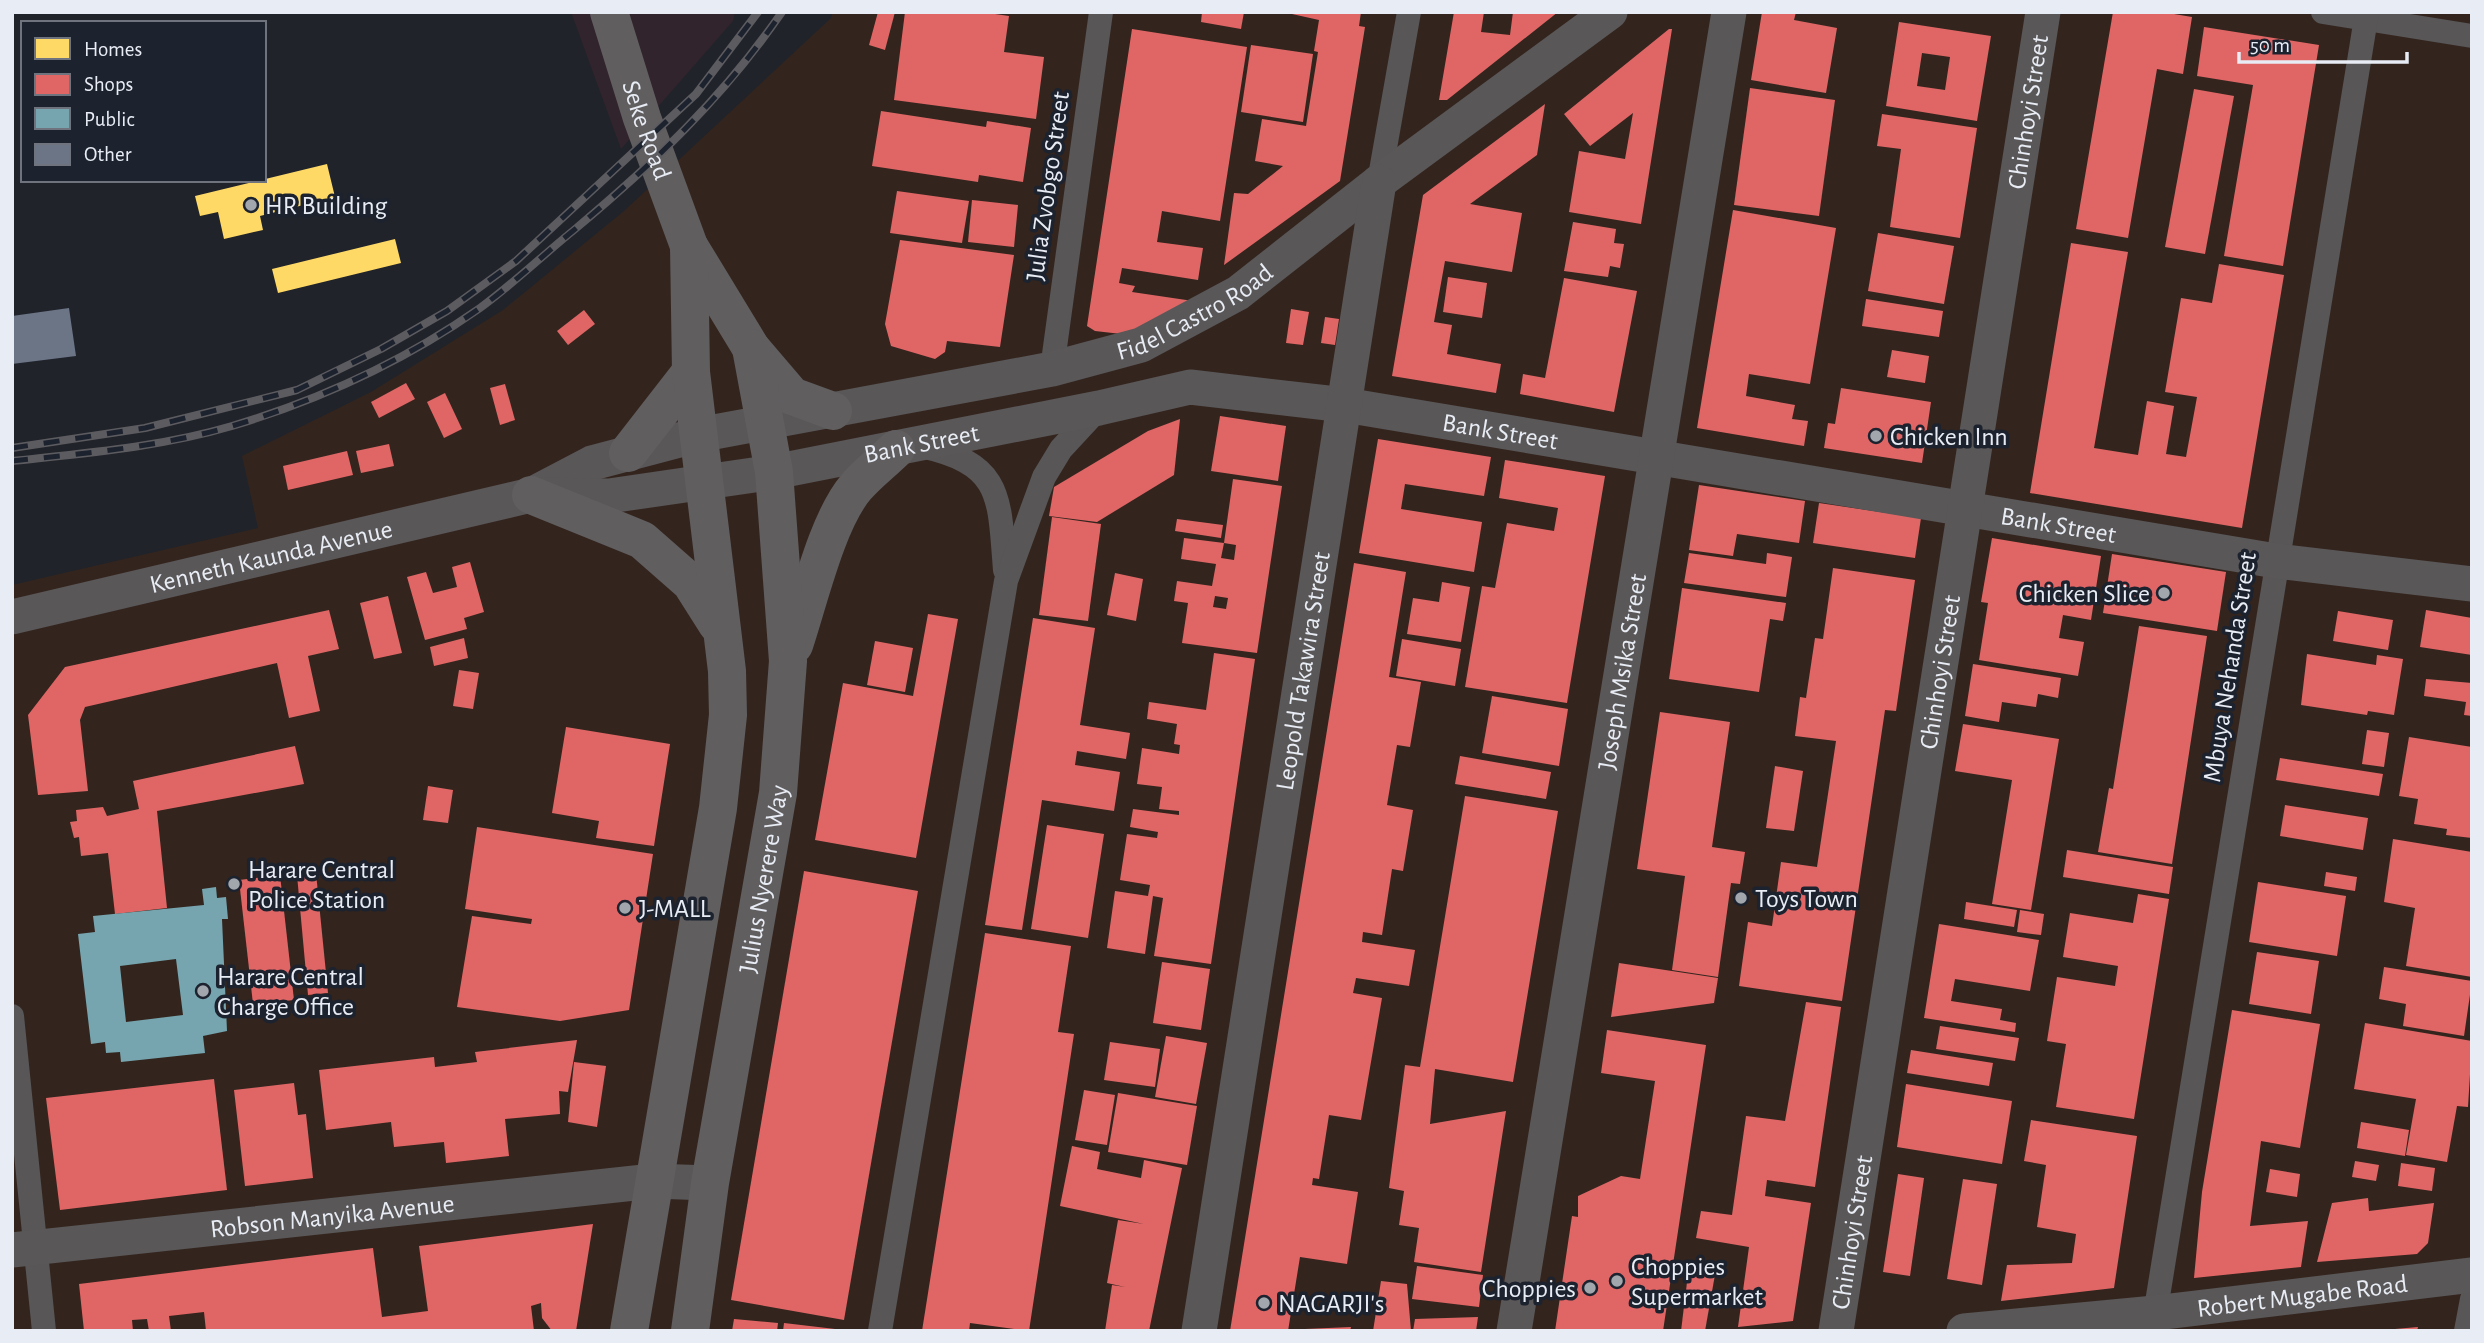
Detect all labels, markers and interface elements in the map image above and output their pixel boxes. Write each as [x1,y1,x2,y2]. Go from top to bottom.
legend [21,21,266,182]
scale bar [2239,21,2407,65]
street label: Chinhoyi Street [2003,33,2053,191]
text: 50 m [2250,35,2290,56]
text: Homes [84,39,142,60]
text: Shops [84,74,133,95]
street label: Seke Road [617,78,676,183]
street label: Julia Zvobgo Street [1022,90,1074,282]
text: Public [84,109,134,130]
text: Other [84,144,132,165]
place label: HR Building [265,193,388,219]
marker: HR Building [243,197,259,213]
street label: Fidel Castro Road [1114,259,1278,365]
street label: Bank Street [1440,410,1560,454]
street label: Bank Street [862,420,981,468]
place label: Chicken Inn [1890,424,2008,450]
marker: Chicken Inn [1868,428,1884,444]
street label: Bank Street [1999,503,2118,548]
street label: Kenneth Kaunda Avenue [147,516,395,598]
street label: Leopold Takawira Street [1272,550,1335,792]
street label: Mbuya Nehanda Street [2199,550,2261,784]
street label: Joseph Msika Street [1594,572,1651,772]
place label: Chicken Slice [2019,581,2150,607]
marker: Chicken Slice [2156,585,2172,601]
street label: Chinhoyi Street [1915,593,1965,751]
street label: Julius Nyerere Way [735,784,793,975]
place label: Harare Central Police Station [248,857,395,913]
marker: Harare Central Police Station [226,876,242,892]
place label: Toys Town [1755,886,1858,912]
marker: Toys Town [1733,890,1749,906]
place label: J-MALL [639,896,711,922]
marker: J-MALL [617,900,633,916]
place label: Harare Central Charge Office [217,964,364,1020]
marker: Harare Central Charge Office [195,983,211,999]
street label: Chinhoyi Street [1828,1153,1877,1311]
street label: Robson Manyika Avenue [209,1190,456,1243]
place label: Choppies Supermarket [1631,1254,1763,1310]
street label: Robert Mugabe Road [2196,1271,2409,1322]
marker: Choppies Supermarket [1609,1273,1625,1289]
place label: Choppies [1482,1276,1576,1302]
marker: Choppies [1582,1280,1598,1296]
place label: NAGARJI's [1278,1291,1384,1317]
marker: NAGARJI's [1256,1295,1272,1311]

